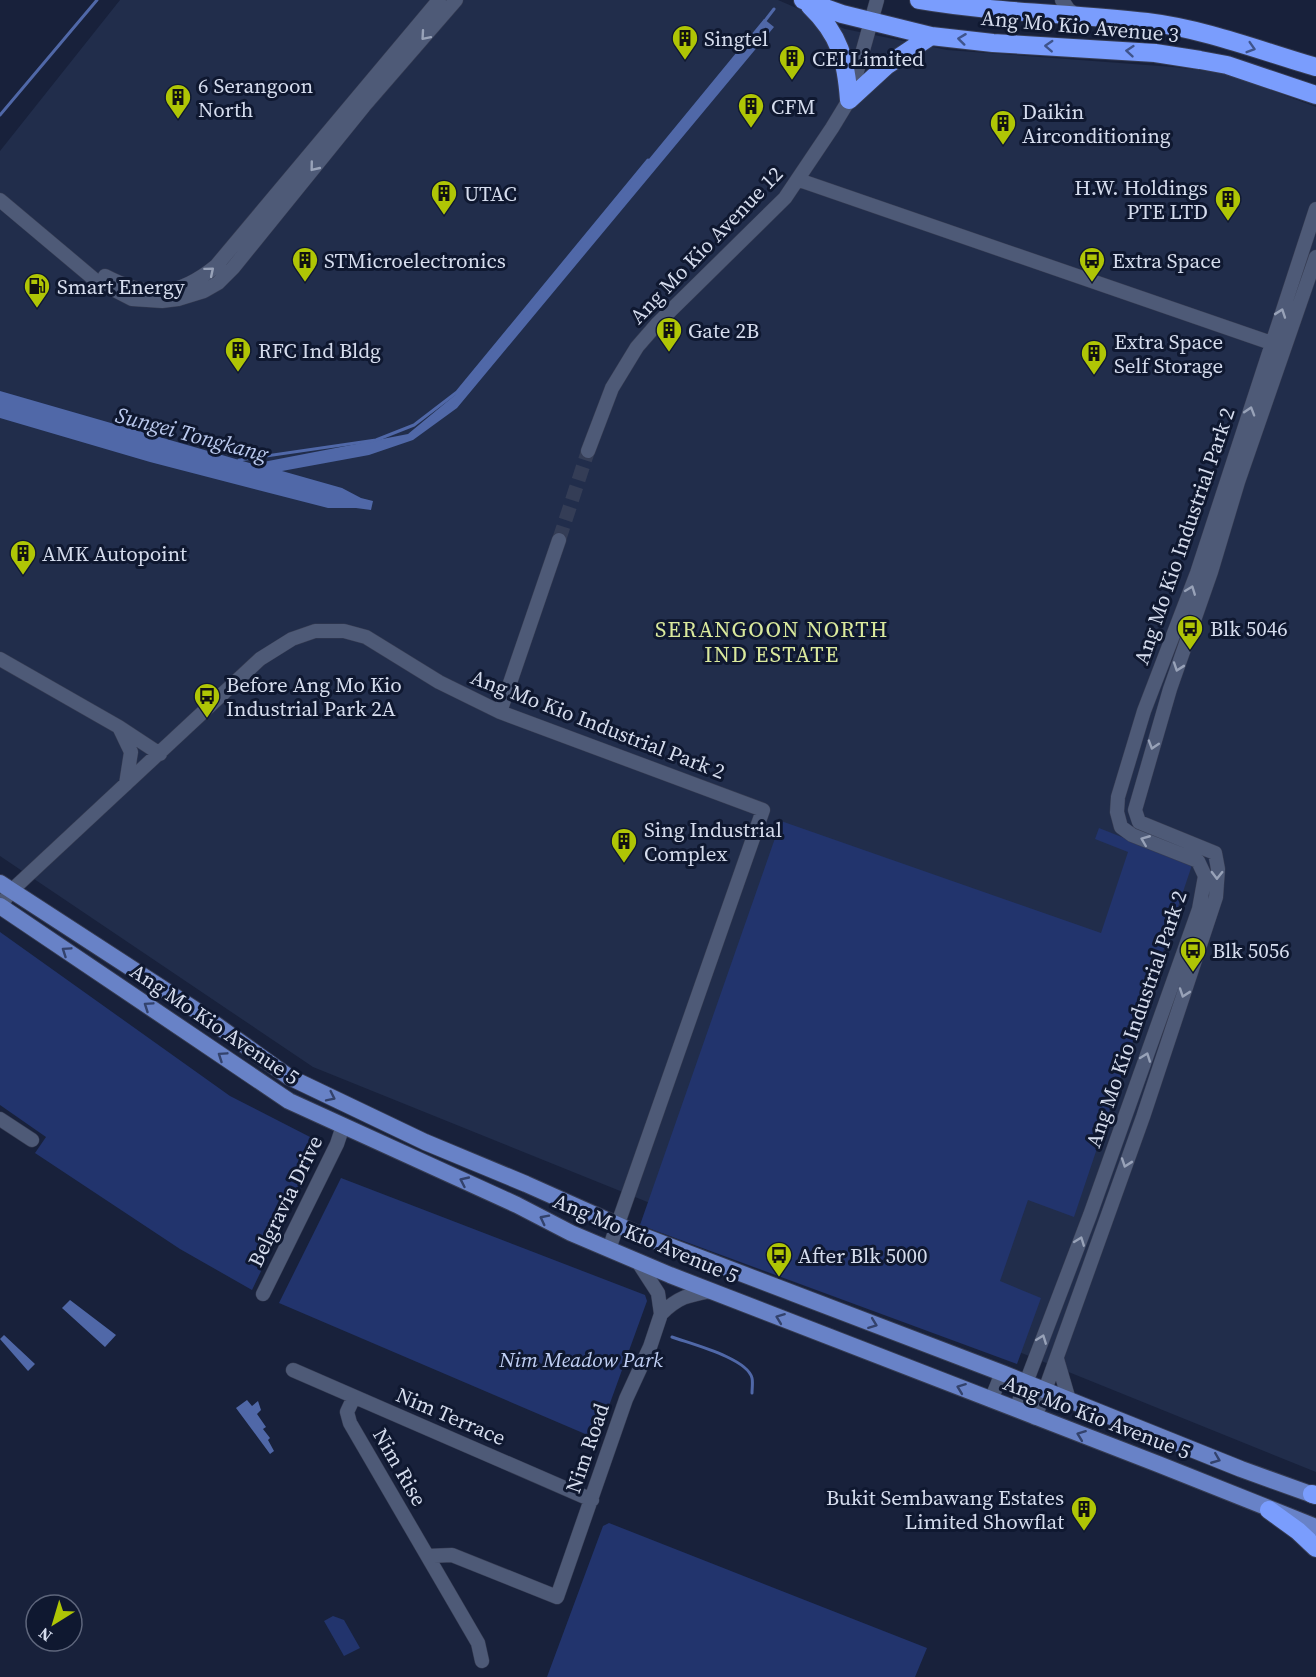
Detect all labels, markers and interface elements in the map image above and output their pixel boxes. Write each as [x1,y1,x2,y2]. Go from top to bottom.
street label: Ang Mo Kio Avenue 3 [980,3,1180,49]
building icon: Singtel [670,23,700,61]
place label: Singtel [704,24,768,53]
one-way arrow [421,29,432,39]
one-way arrow [958,34,967,46]
one-way arrow [1045,39,1054,52]
one-way arrow [1245,41,1256,53]
building icon: CEI Limited [777,43,807,81]
place label: CEI Limited [812,44,924,73]
one-way arrow [1125,45,1134,58]
place label: 6 Serangoon North [198,71,314,124]
building icon: 6 Serangoon North [163,82,193,120]
building icon: CFM [736,91,766,129]
place label: CFM [771,92,815,121]
place label: Daikin Airconditioning [1022,97,1171,150]
building icon: Daikin Airconditioning [988,108,1018,146]
one-way arrow [311,160,322,171]
street label: Ang Mo Kio Avenue 12 [623,160,789,330]
place label: H.W. Holdings PTE LTD [1074,173,1208,226]
building icon: UTAC [429,178,459,216]
place label: UTAC [464,179,517,208]
building icon: H.W. Holdings PTE LTD [1213,184,1243,222]
building icon: STMicroelectronics [290,245,320,283]
bus stop icon: Extra Space [1077,245,1107,283]
place label: STMicroelectronics [324,246,506,275]
place label: Extra Space [1112,246,1221,275]
one-way arrow [203,267,214,278]
fuel station icon: Smart Energy [22,271,52,309]
place label: Smart Energy [57,272,185,301]
one-way arrow [1274,308,1287,318]
building icon: Gate 2B [654,315,684,353]
place label: Gate 2B [688,316,759,345]
place label: Extra Space Self Storage [1114,327,1223,380]
building icon: RFC Ind Bldg [223,335,253,373]
place label: RFC Ind Bldg [258,336,381,365]
building icon: Extra Space Self Storage [1079,338,1109,376]
water label: Sungei Tongkang [112,399,273,469]
street label: Ang Mo Kio Industrial Park 2 [1126,404,1242,668]
one-way arrow [1243,406,1255,417]
building icon: AMK Autopoint [8,538,38,576]
place label: AMK Autopoint [42,539,187,568]
one-way arrow [1183,585,1196,596]
bus stop icon: Blk 5046 [1175,613,1205,651]
district label: SERANGOON NORTH IND ESTATE [655,614,889,669]
place label: Blk 5046 [1210,614,1288,643]
one-way arrow [1173,661,1186,672]
street label: Ang Mo Kio Industrial Park 2 [467,662,729,786]
place label: Before Ang Mo Kio Industrial Park 2A [226,670,402,723]
bus stop icon: Before Ang Mo Kio Industrial Park 2A [192,681,222,719]
one-way arrow [1148,739,1160,750]
place label: Sing Industrial Complex [644,815,782,868]
building icon: Sing Industrial Complex [609,826,639,864]
one-way arrow [1140,835,1151,847]
one-way arrow [1211,870,1223,879]
street label: Ang Mo Kio Industrial Park 2 [1078,887,1194,1151]
bus stop icon: Blk 5056 [1178,935,1208,973]
place label: Blk 5056 [1212,936,1290,965]
one-way arrow [62,947,73,958]
street label: Ang Mo Kio Avenue 5 [125,957,305,1091]
one-way arrow [1178,987,1191,997]
one-way arrow [144,1002,155,1013]
one-way arrow [218,1052,229,1063]
one-way arrow [1138,1052,1151,1063]
one-way arrow [325,1090,336,1102]
street label: Belgravia Drive [241,1131,329,1271]
one-way arrow [1121,1157,1134,1168]
one-way arrow [459,1176,470,1188]
street label: Ang Mo Kio Avenue 5 [549,1186,743,1290]
one-way arrow [540,1215,550,1226]
one-way arrow [1073,1236,1085,1247]
bus stop icon: After Blk 5000 [764,1240,794,1278]
place label: After Blk 5000 [798,1241,928,1270]
one-way arrow [775,1313,786,1325]
one-way arrow [867,1316,878,1329]
one-way arrow [1035,1334,1047,1345]
park label: Nim Meadow Park [498,1345,663,1374]
street label: Ang Mo Kio Avenue 5 [999,1368,1195,1466]
street label: Nim Terrace [392,1380,510,1452]
one-way arrow [957,1383,968,1395]
street label: Nim Road [558,1399,616,1497]
street label: Nim Rise [366,1423,434,1511]
one-way arrow [1077,1429,1087,1442]
one-way arrow [1210,1452,1221,1464]
place label: Bukit Sembawang Estates Limited Showflat [826,1483,1064,1536]
building icon: Bukit Sembawang Estates Limited Showflat [1069,1494,1099,1532]
north arrow [24,1593,84,1653]
text: N [33,1622,56,1647]

